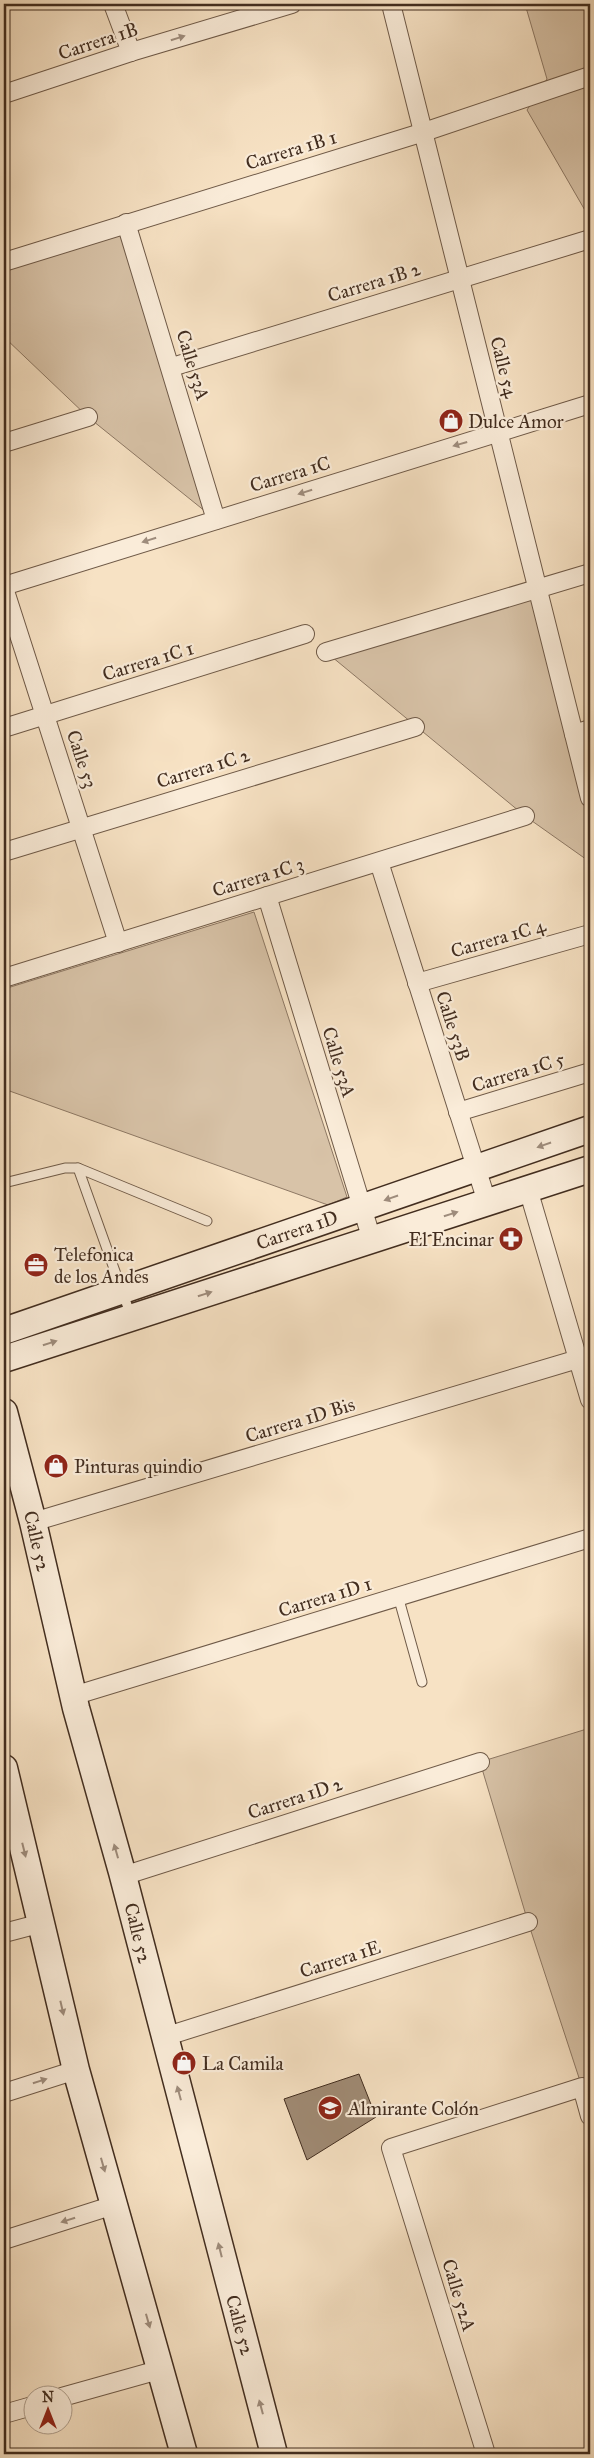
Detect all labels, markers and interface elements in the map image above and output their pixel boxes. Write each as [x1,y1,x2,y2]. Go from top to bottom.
street label: Carrera 1B [55,17,141,65]
one-way arrow [171,34,186,42]
street label: Carrera 1B 1 [243,125,339,175]
street label: Carrera 1B 2 [325,257,424,307]
street label: Calle 53A [171,327,215,403]
street label: Calle 54 [485,334,523,400]
shop icon: Dulce Amor [438,408,464,434]
place label: Dulce Amor [468,410,565,433]
one-way arrow [452,441,467,449]
street label: Carrera 1C [247,451,333,497]
one-way arrow [297,489,312,496]
one-way arrow [142,536,157,544]
street label: Carrera 1C 1 [100,636,196,686]
street label: Calle 53 [62,727,102,791]
street label: Carrera 1C 2 [154,743,253,793]
street label: Carrera 1C 3 [209,852,307,902]
street label: Carrera 1C 4 [448,913,548,962]
street label: Calle 53B [431,988,475,1064]
street label: Calle 53A [317,1024,361,1100]
street label: Carrera 1C 5 [469,1047,567,1097]
one-way arrow [536,1141,551,1149]
one-way arrow [383,1195,398,1202]
street label: Carrera 1D [253,1205,341,1255]
one-way arrow [444,1209,459,1217]
pharmacy icon: El Encinar [498,1226,524,1252]
place label: El Encinar [409,1228,495,1251]
place label: Telefonica de los Andes [54,1243,149,1288]
office icon: Telefonica de los Andes [23,1252,49,1278]
one-way arrow [197,1289,212,1297]
one-way arrow [43,1339,58,1347]
street label: Carrera 1D Bis [242,1392,358,1448]
shop icon: Pinturas quindio [43,1453,69,1479]
place label: Pinturas quindio [74,1455,203,1479]
street label: Calle 52 [19,1508,55,1574]
street label: Carrera 1D 1 [276,1572,374,1622]
street label: Carrera 1D 2 [245,1772,346,1824]
one-way arrow [20,1842,28,1857]
one-way arrow [112,1843,120,1858]
street label: Calle 52 [119,1900,157,1966]
street label: Carrera 1E [297,1935,384,1983]
one-way arrow [58,2000,66,2015]
shop icon: La Camila [171,2050,197,2076]
place label: La Camila [202,2052,284,2075]
one-way arrow [33,2077,48,2085]
one-way arrow [175,2085,183,2100]
school or university icon: Almirante Colón [317,2095,343,2121]
place label: Almirante Colón [347,2097,479,2120]
one-way arrow [99,2157,107,2172]
one-way arrow [60,2216,75,2224]
one-way arrow [216,2242,224,2257]
street label: Calle 52A [437,2256,481,2334]
street label: Calle 52 [221,2292,259,2358]
one-way arrow [144,2314,152,2329]
north arrow [22,2386,72,2436]
text: N [42,2389,54,2406]
one-way arrow [257,2400,265,2415]

